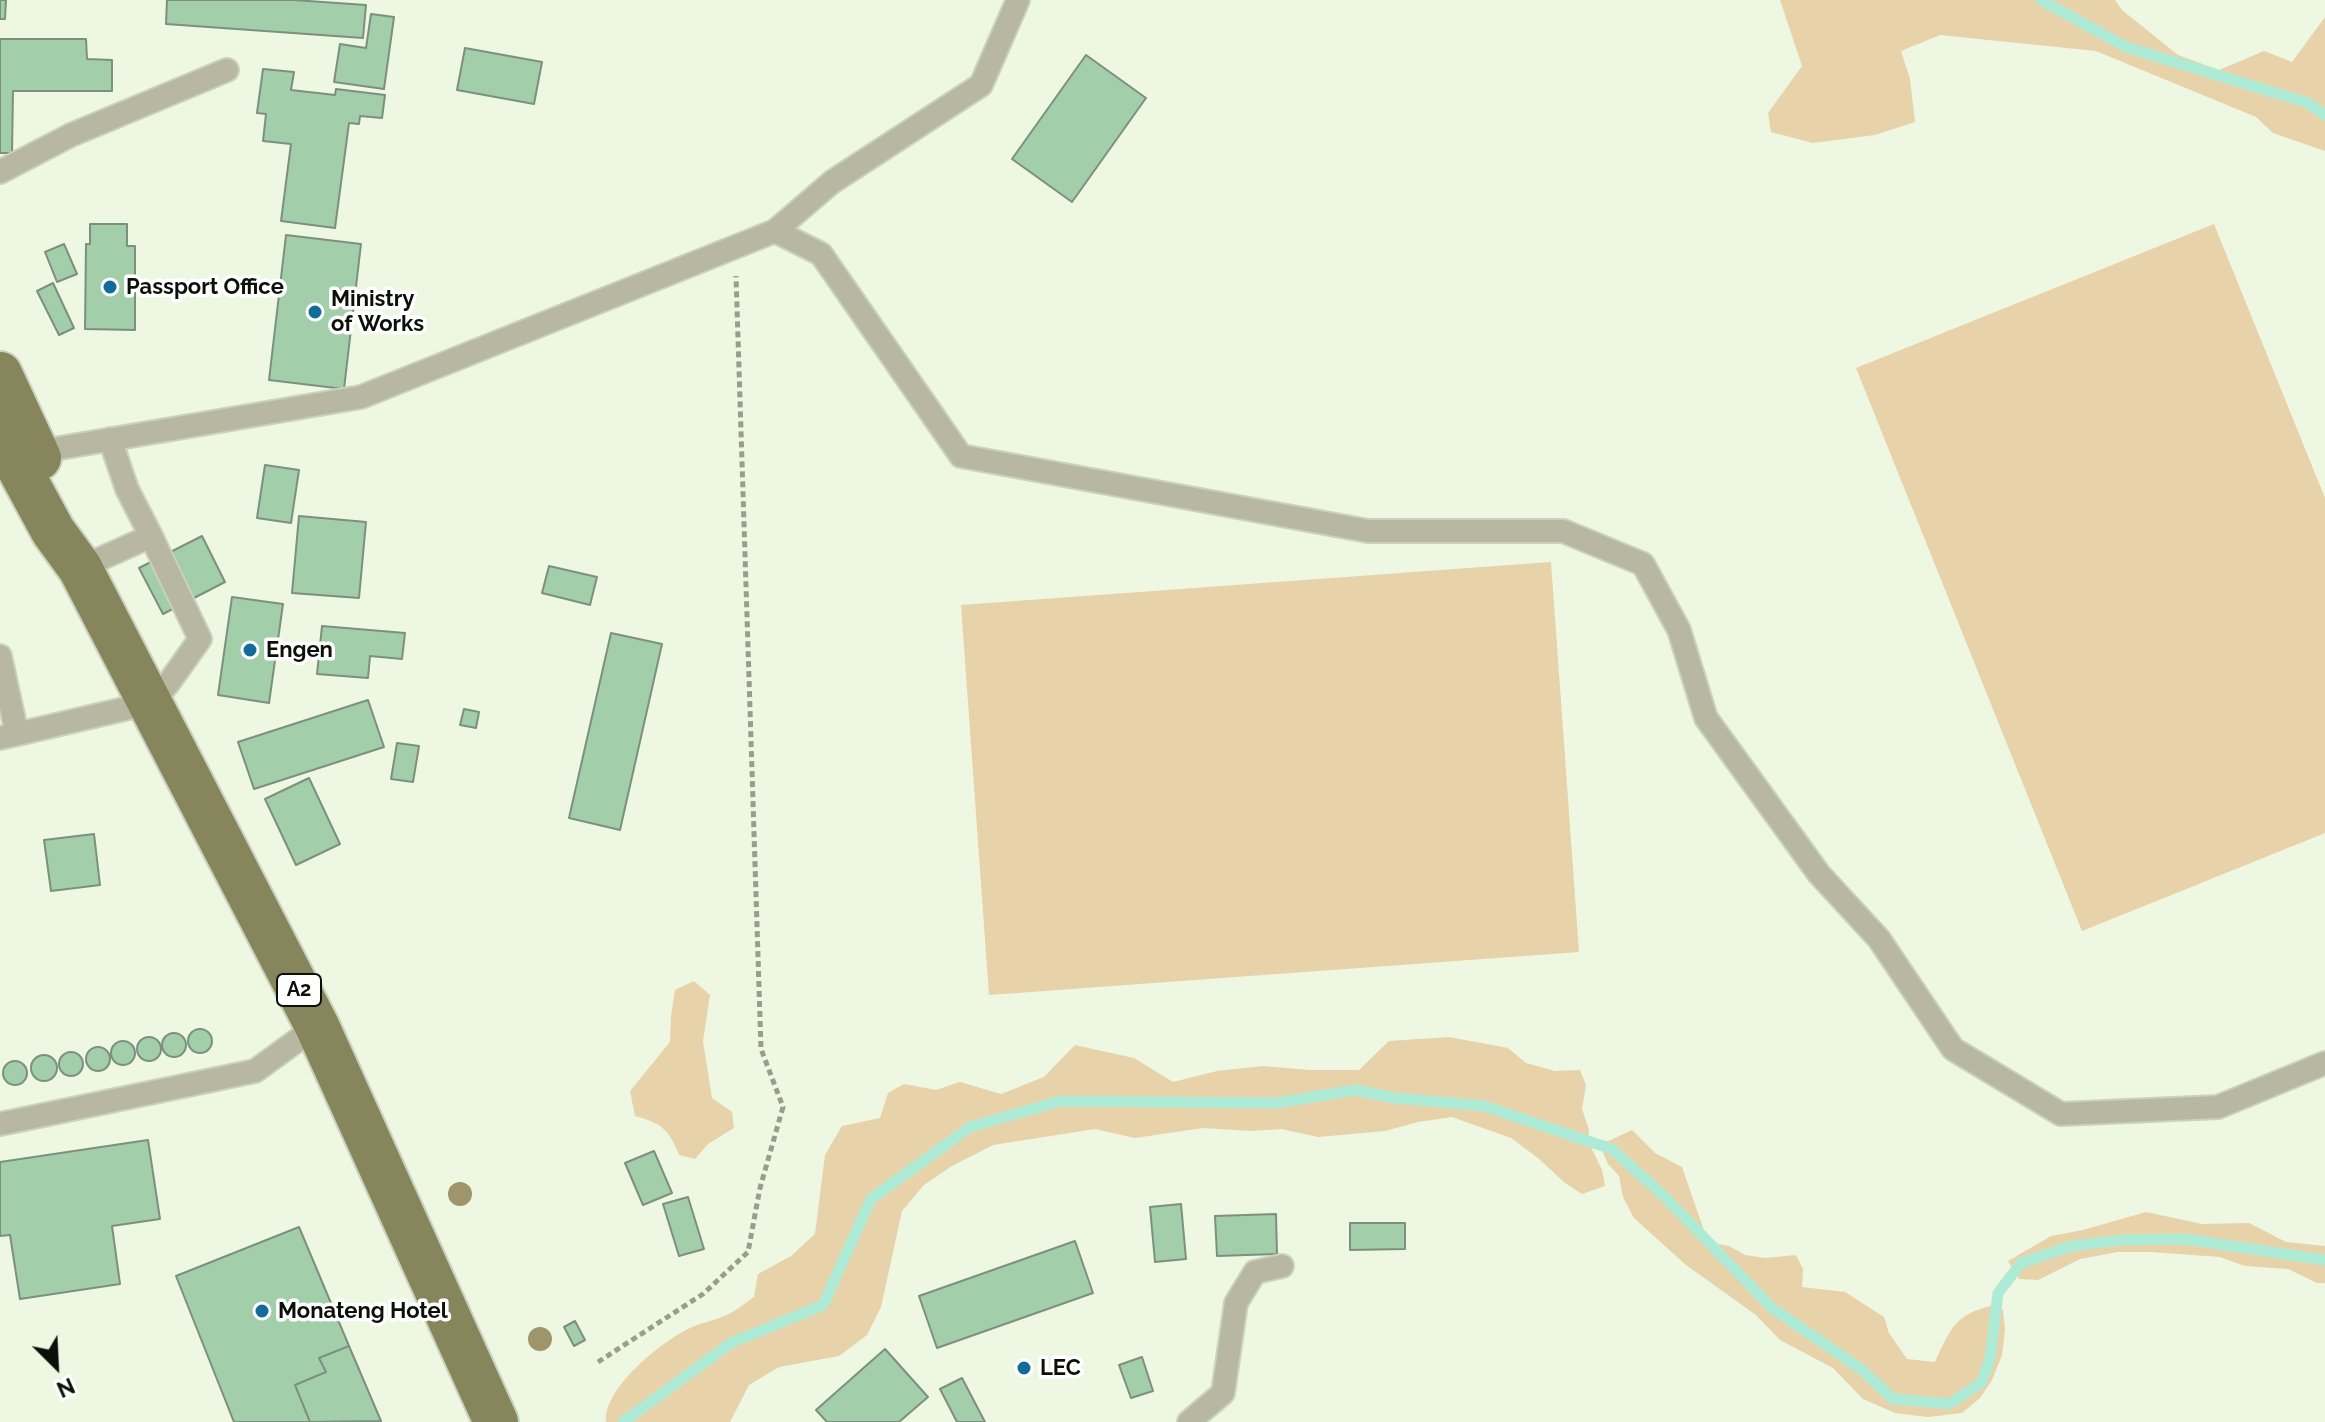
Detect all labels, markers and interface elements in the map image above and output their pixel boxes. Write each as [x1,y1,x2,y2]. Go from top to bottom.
place label: Passport Office [126,274,284,300]
marker: Passport Office [101,278,119,296]
place label: Ministry of Works [331,286,424,338]
marker: Ministry of Works [306,303,324,321]
place label: Engen [266,637,333,663]
marker: Engen [241,641,259,659]
road number: A2 [277,974,321,1006]
place label: Monateng Hotel [278,1298,448,1324]
marker: Monateng Hotel [253,1302,271,1320]
north arrow [16,1326,96,1406]
place label: LEC [1040,1355,1081,1381]
marker: LEC [1015,1359,1033,1377]
text: N [53,1373,79,1403]

